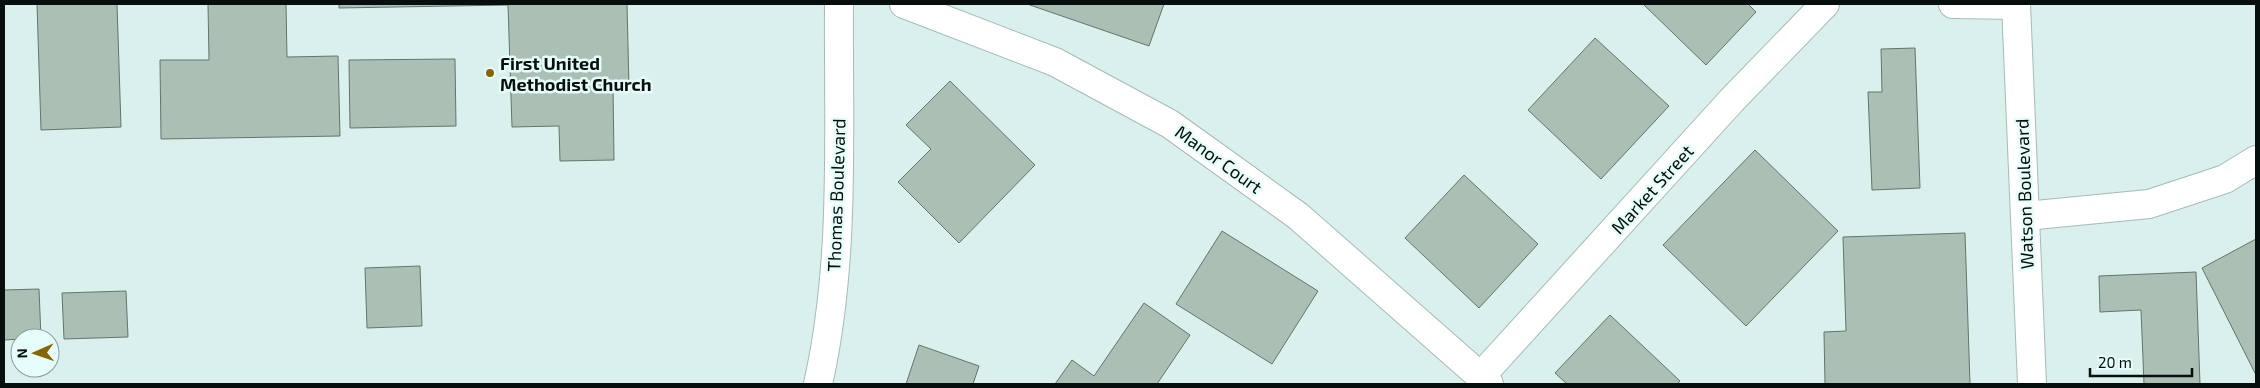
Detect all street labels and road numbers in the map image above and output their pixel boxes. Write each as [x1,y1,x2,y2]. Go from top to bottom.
street label: Thomas Boulevard [822,118,850,272]
street label: Watson Boulevard [2010,118,2038,270]
street label: Manor Court [1171,120,1267,198]
street label: Market Street [1606,140,1698,238]

